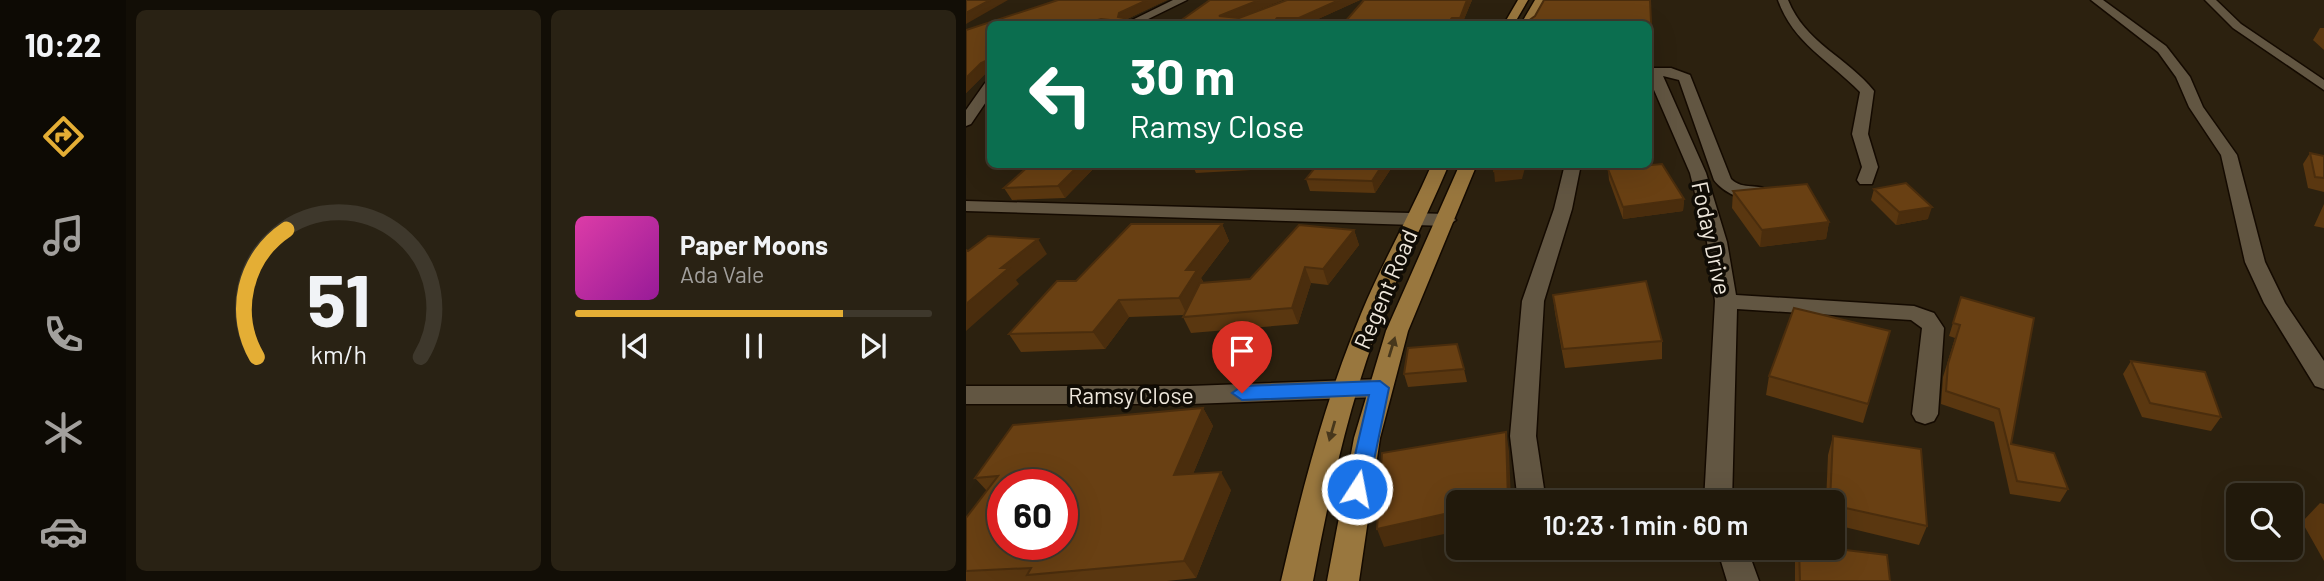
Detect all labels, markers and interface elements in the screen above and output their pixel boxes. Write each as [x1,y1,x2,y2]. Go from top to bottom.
text: 10:22 [24,25,102,63]
text: 30 m [1130,46,1235,105]
icon: left [1015,49,1106,140]
text: Ramsy Close [1130,106,1305,144]
icon: directions [39,112,88,161]
street label: Foday Drive [1686,179,1738,297]
icon: music [39,211,88,260]
street label: Regent Road [1347,225,1423,353]
text: Paper Moons [680,229,828,260]
text: 51 [306,254,371,342]
text: Ada Vale [680,260,764,288]
icon: phone [39,310,88,359]
pin [1212,321,1272,393]
icon: previous [616,327,654,365]
icon: pause [735,327,773,365]
icon: next [854,327,892,365]
icon: arrive [1223,332,1261,370]
one-way arrow [1387,336,1397,357]
text: km/h [310,338,367,368]
street label: Ramsy Close [1068,381,1194,409]
icon: climate [39,408,88,457]
one-way arrow [1327,421,1337,442]
position arrow [1320,452,1394,526]
speed limit sign: 60 [987,469,1078,560]
map controls [2226,483,2303,560]
button: search [2226,483,2303,560]
icon: car [39,507,88,556]
text: 10:23 · 1 min · 60 m [1543,509,1748,540]

